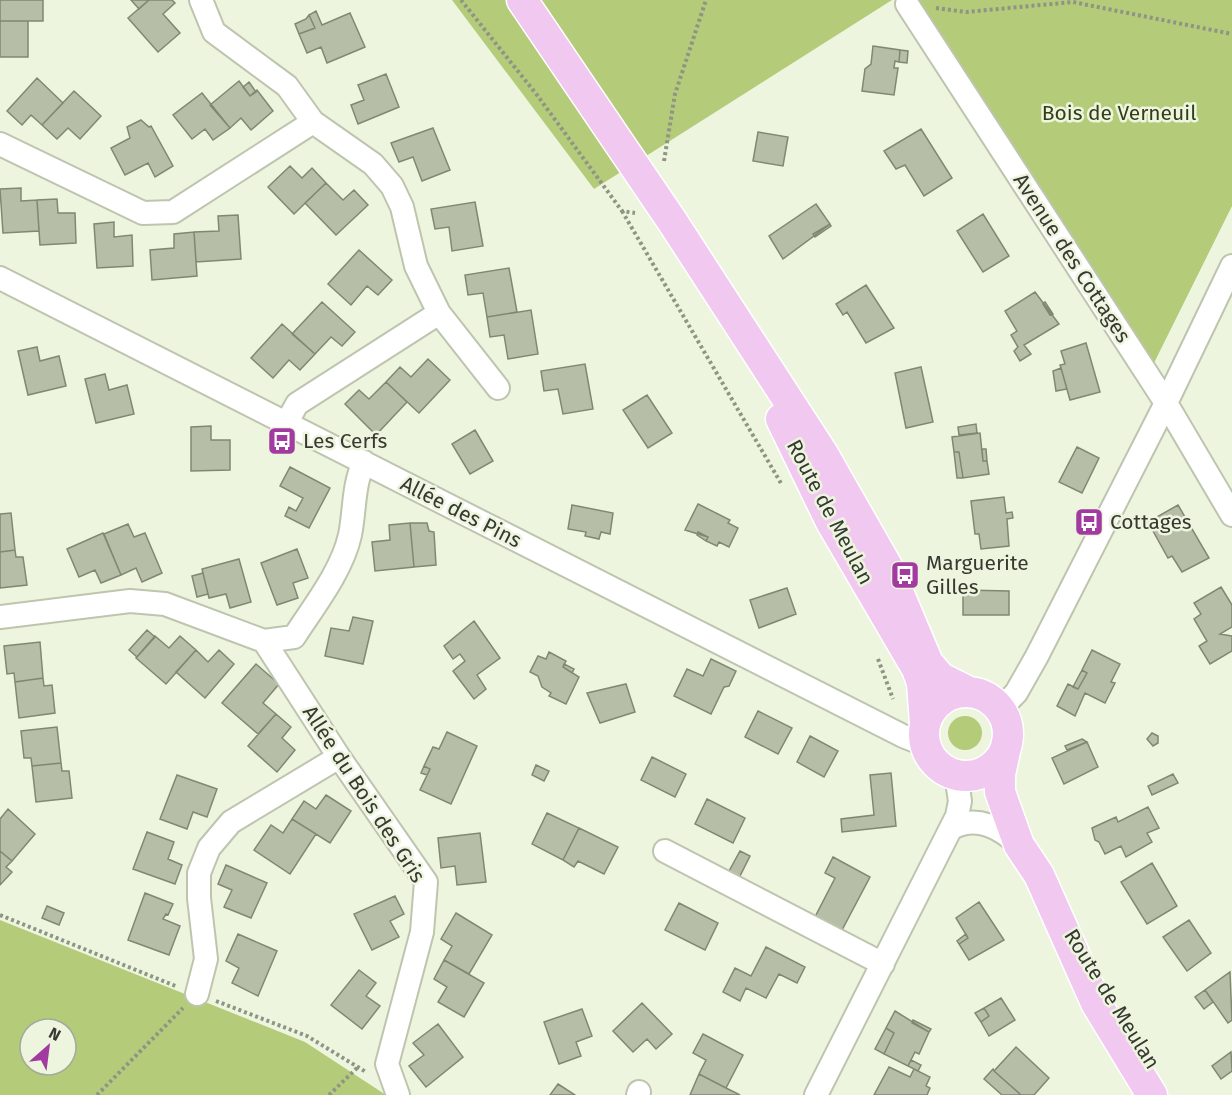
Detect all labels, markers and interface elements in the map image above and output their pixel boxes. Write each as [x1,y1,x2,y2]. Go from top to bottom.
park label: Bois de Verneuil [1042,100,1196,126]
street label: Avenue des Cottages [1008,169,1136,348]
bus stop icon: Les Cerfs [266,425,298,457]
place label: Les Cerfs [303,428,388,454]
street label: Route de Meulan [781,435,879,589]
street label: Allée des Pins [396,470,526,554]
bus stop icon: Cottages [1073,506,1105,538]
place label: Cottages [1110,509,1192,535]
place label: Marguerite Gilles [926,550,1029,600]
bus stop icon: Marguerite Gilles [889,559,921,591]
street label: Allée du Bois des Gris [297,701,431,888]
street label: Route de Meulan [1058,924,1166,1074]
north arrow [18,1017,78,1077]
text: N [46,1023,64,1045]

